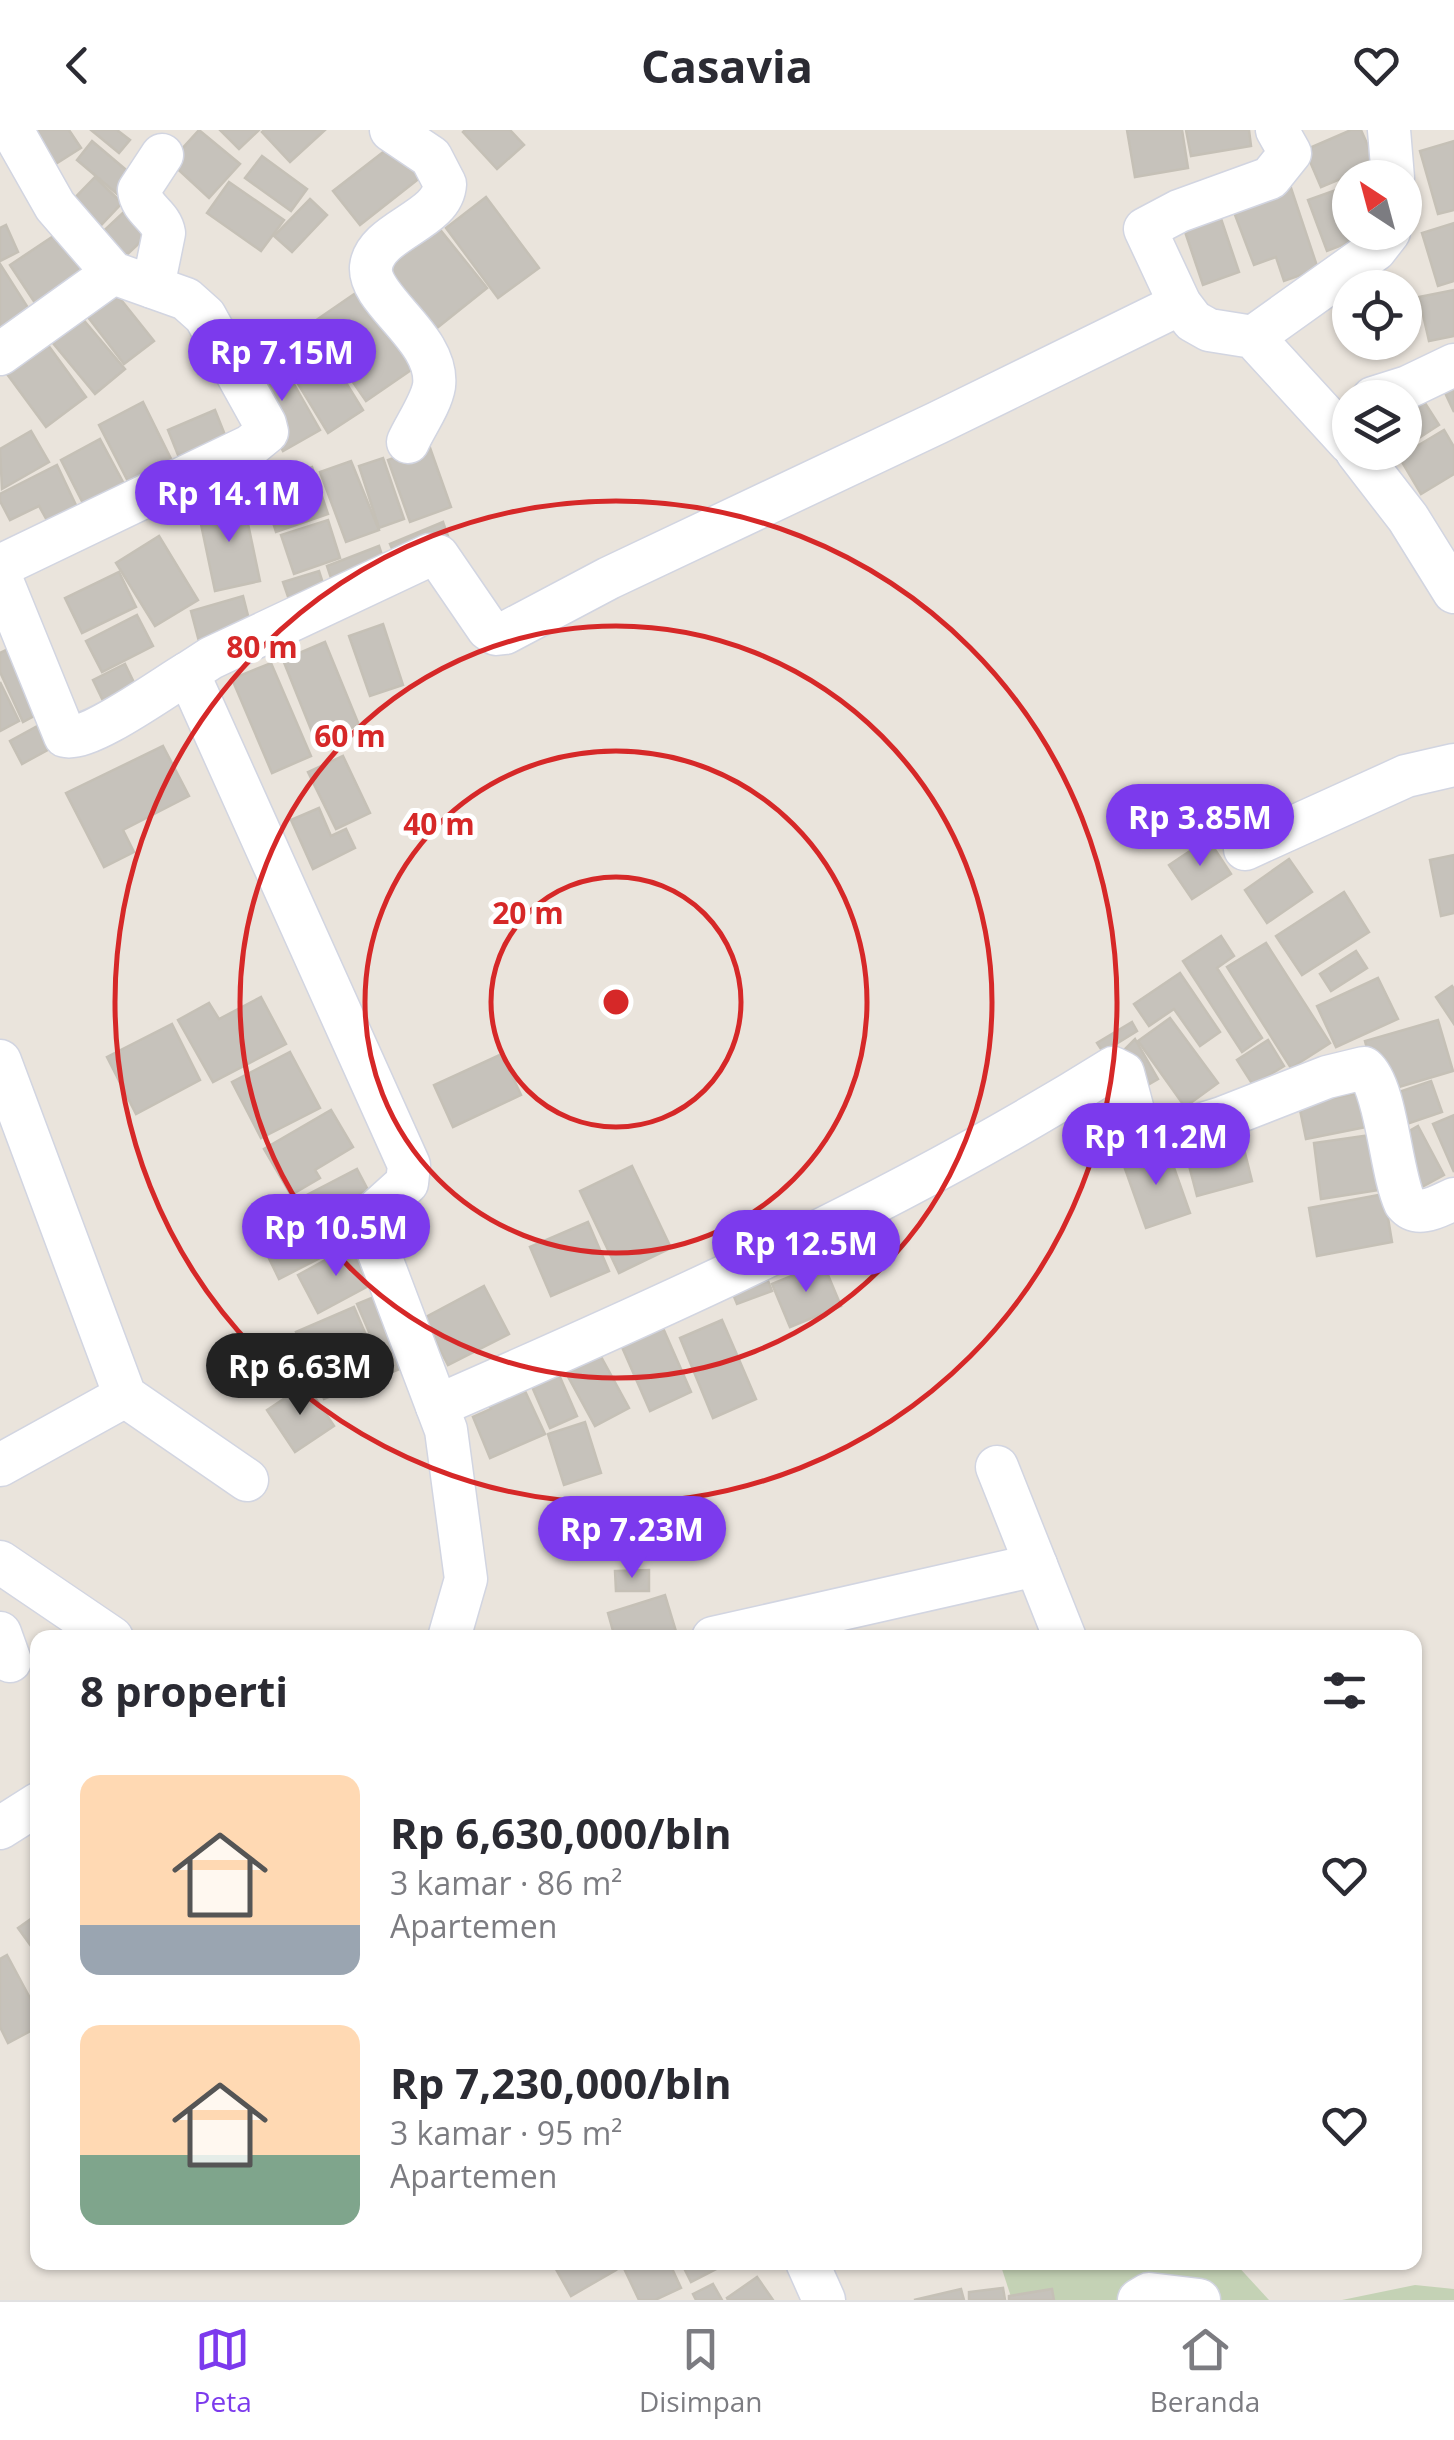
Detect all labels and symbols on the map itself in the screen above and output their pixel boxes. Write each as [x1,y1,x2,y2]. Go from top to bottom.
north arrow [1332,160,1422,250]
pin: Rp 7.15M [179,319,385,404]
pin: Rp 14.1M [126,460,332,545]
text: 80 m [226,626,298,667]
text: 60 m [314,715,386,756]
pin: Rp 3.85M [1097,784,1303,869]
text: 40 m [403,803,475,844]
text: 20 m [492,892,564,933]
centre of rings [598,984,634,1020]
pin: Rp 11.2M [1053,1103,1259,1188]
pin: Rp 10.5M [233,1194,439,1279]
pin: Rp 12.5M [703,1210,909,1295]
pin: Rp 6.63M [197,1333,403,1418]
pin: Rp 7.23M [529,1496,735,1581]

